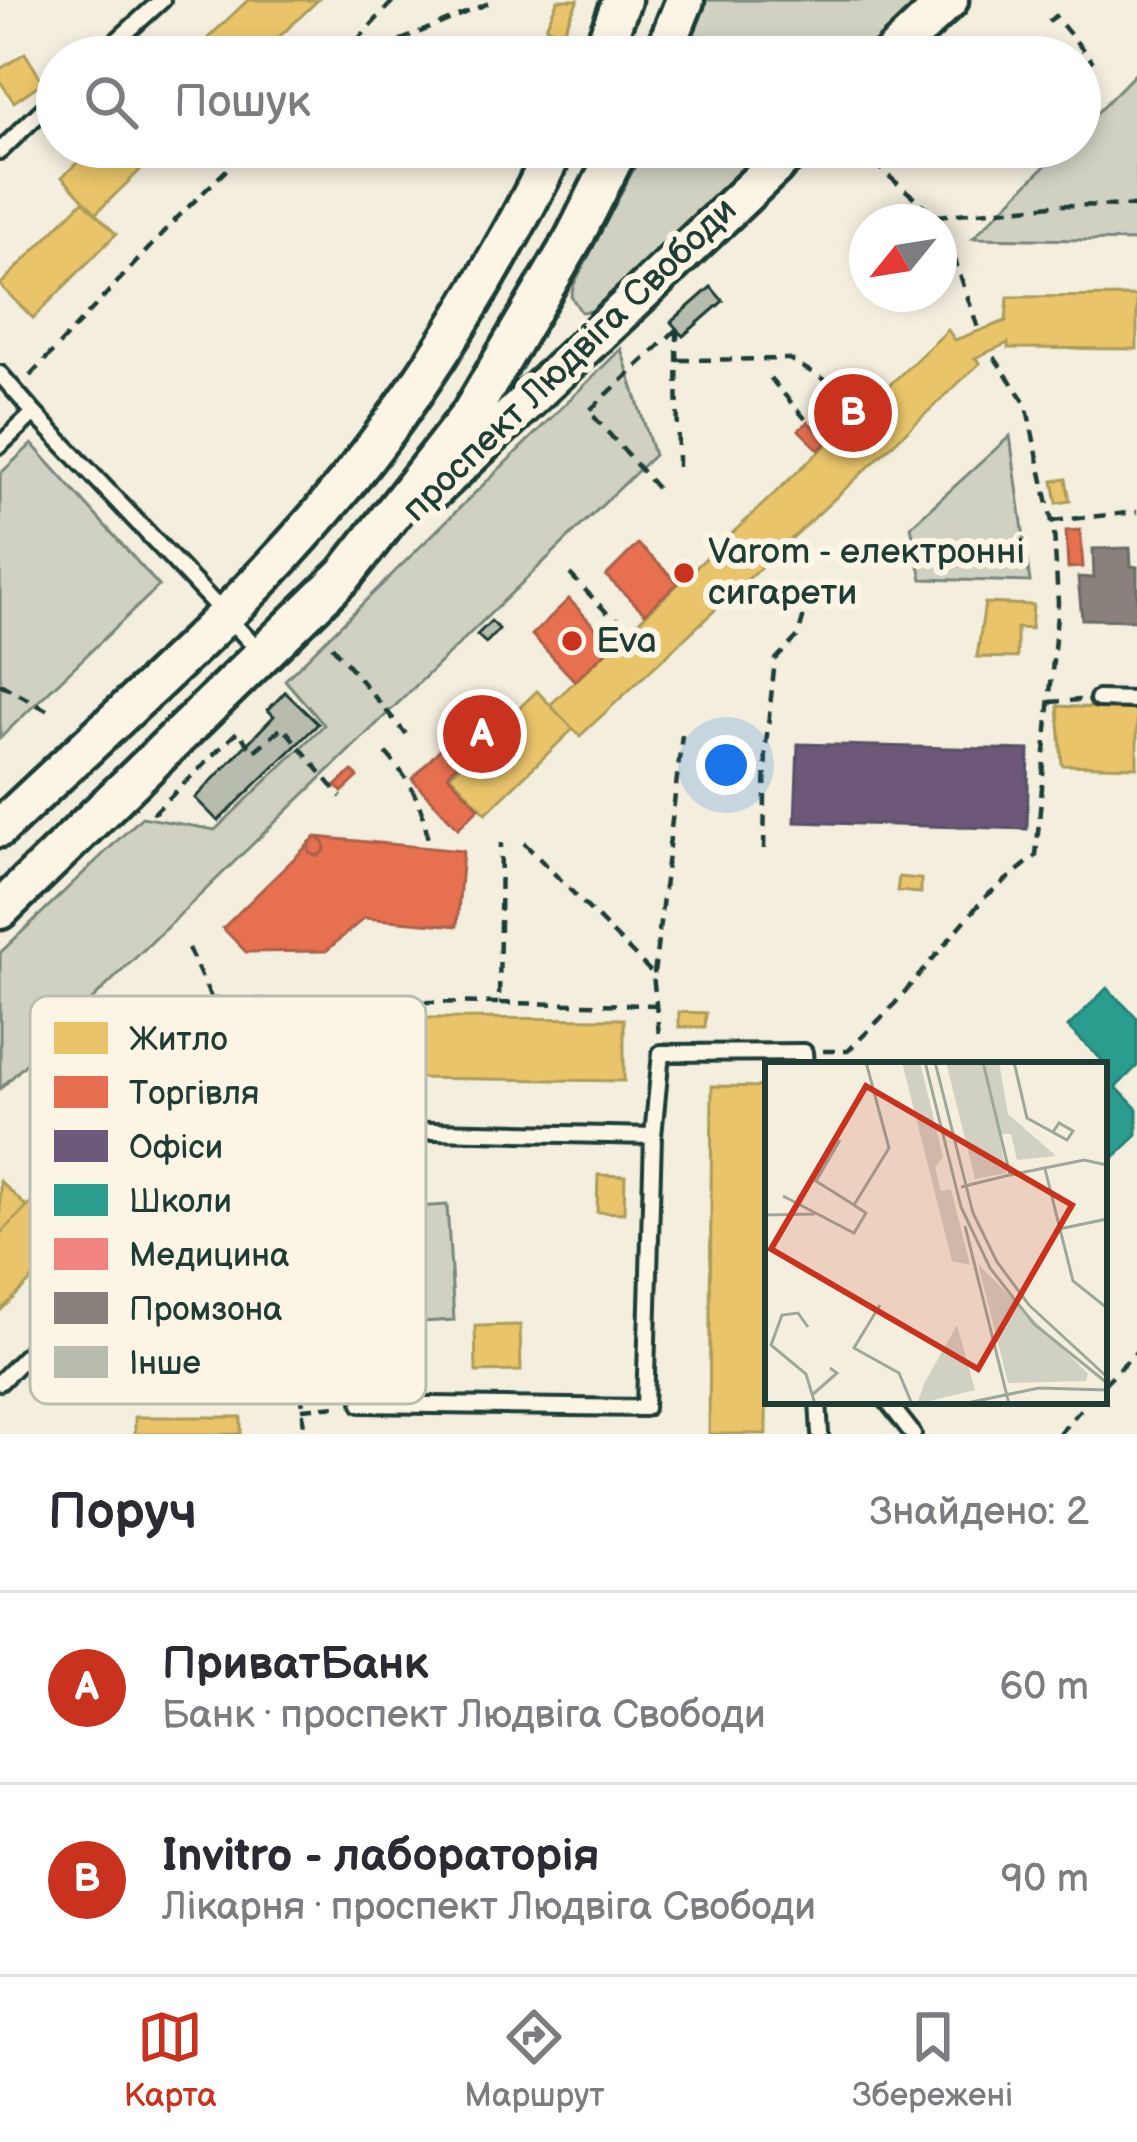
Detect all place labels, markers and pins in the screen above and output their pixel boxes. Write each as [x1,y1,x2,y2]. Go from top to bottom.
pin: B [814,368,892,458]
place label: Varom - електронні сигарети [708,531,1025,615]
marker: Varom - електронні сигарети [671,560,697,586]
place label: Eva [596,620,657,663]
marker: Eva [559,628,585,654]
pin: A [443,689,521,779]

